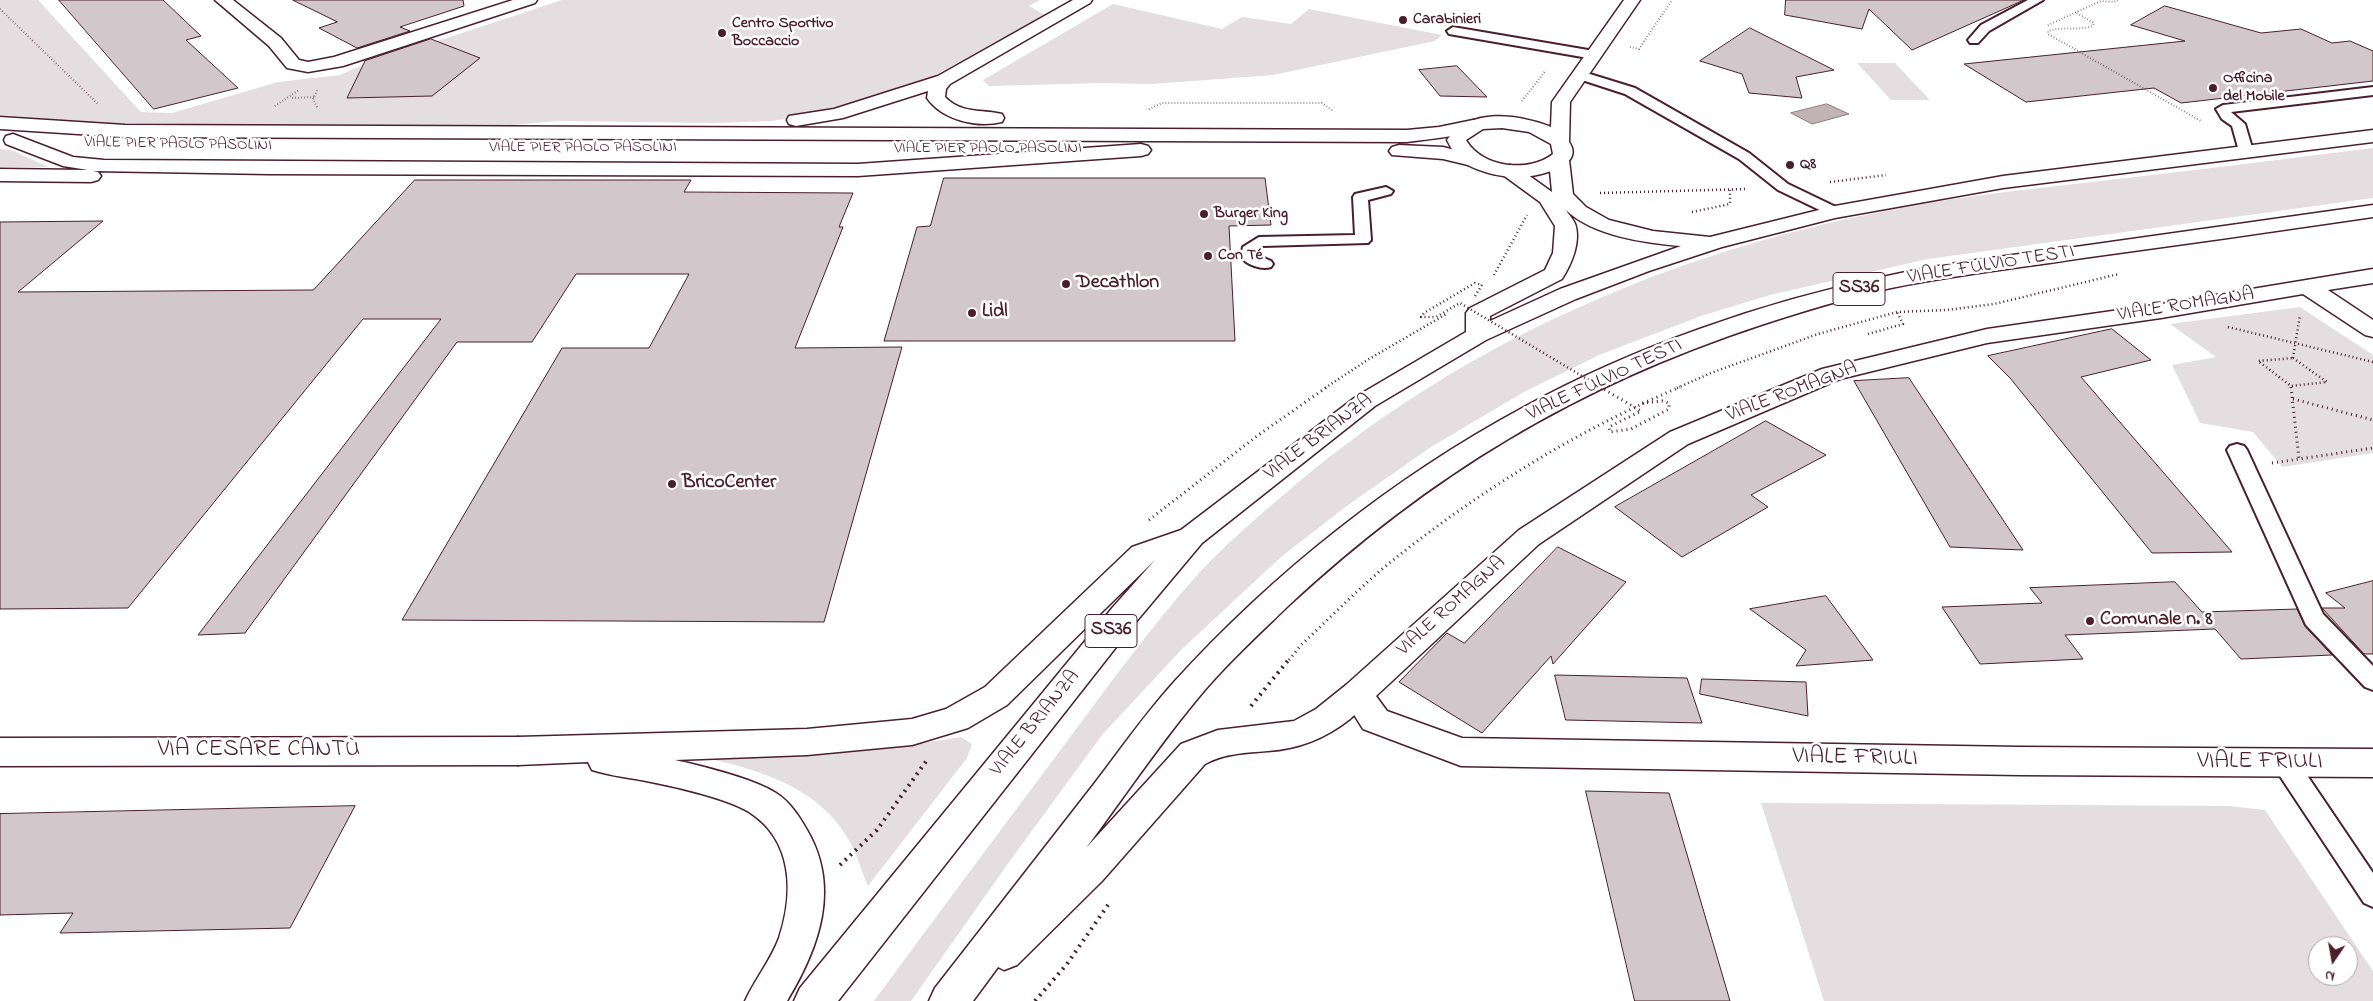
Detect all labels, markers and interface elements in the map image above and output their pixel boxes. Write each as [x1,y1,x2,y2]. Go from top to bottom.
place label: Carabinieri [1413,10,1481,30]
place label: Centro Sportivo Boccaccio [732,14,834,52]
marker: Carabinieri [1397,14,1409,26]
marker: Centro Sportivo Boccaccio [716,27,728,39]
place label: Officina del Mobile [2223,69,2285,107]
marker: Officina del Mobile [2207,82,2219,94]
street label: VIALE PIER PAOLO PASOLINI [84,134,272,156]
street label: VIALE PIER PAOLO PASOLINI [489,138,677,158]
street label: VIALE PIER PAOLO PASOLINI [894,139,1082,159]
place label: Q8 [1800,155,1816,175]
marker: Q8 [1784,159,1796,171]
place label: Burger King [1214,204,1288,224]
marker: Burger King [1198,208,1210,220]
street label: VIALE FULVIO TESTI [1906,241,2076,291]
place label: Con Té [1218,246,1263,266]
marker: Con Té [1202,250,1214,262]
place label: Decathlon [1076,272,1159,296]
road number: SS36 [1833,272,1885,306]
marker: Decathlon [1060,278,1072,290]
street label: VIALE ROMAGNA [2116,283,2256,329]
place label: Lidl [982,301,1008,325]
marker: Lidl [966,307,978,319]
street label: VIALE FULVIO TESTI [1523,334,1687,428]
street label: VIALE ROMAGNA [1723,357,1861,429]
street label: VIALE BRIANZA [1260,389,1378,487]
place label: BricoCenter [682,472,776,496]
marker: BricoCenter [666,478,678,490]
street label: VIALE ROMAGNA [1393,552,1511,662]
place label: Comunale n. 8 [2100,609,2213,633]
road number: SS36 [1085,614,1137,648]
marker: Comunale n. 8 [2084,615,2096,627]
street label: VIALE BRIANZA [986,666,1086,782]
street label: VIA CESARE CANTÙ [158,737,360,765]
street label: VIALE FRIULI [1792,744,1918,774]
street label: VIALE FRIULI [2197,749,2323,777]
north arrow [2308,936,2358,986]
text: N [2323,964,2337,986]

